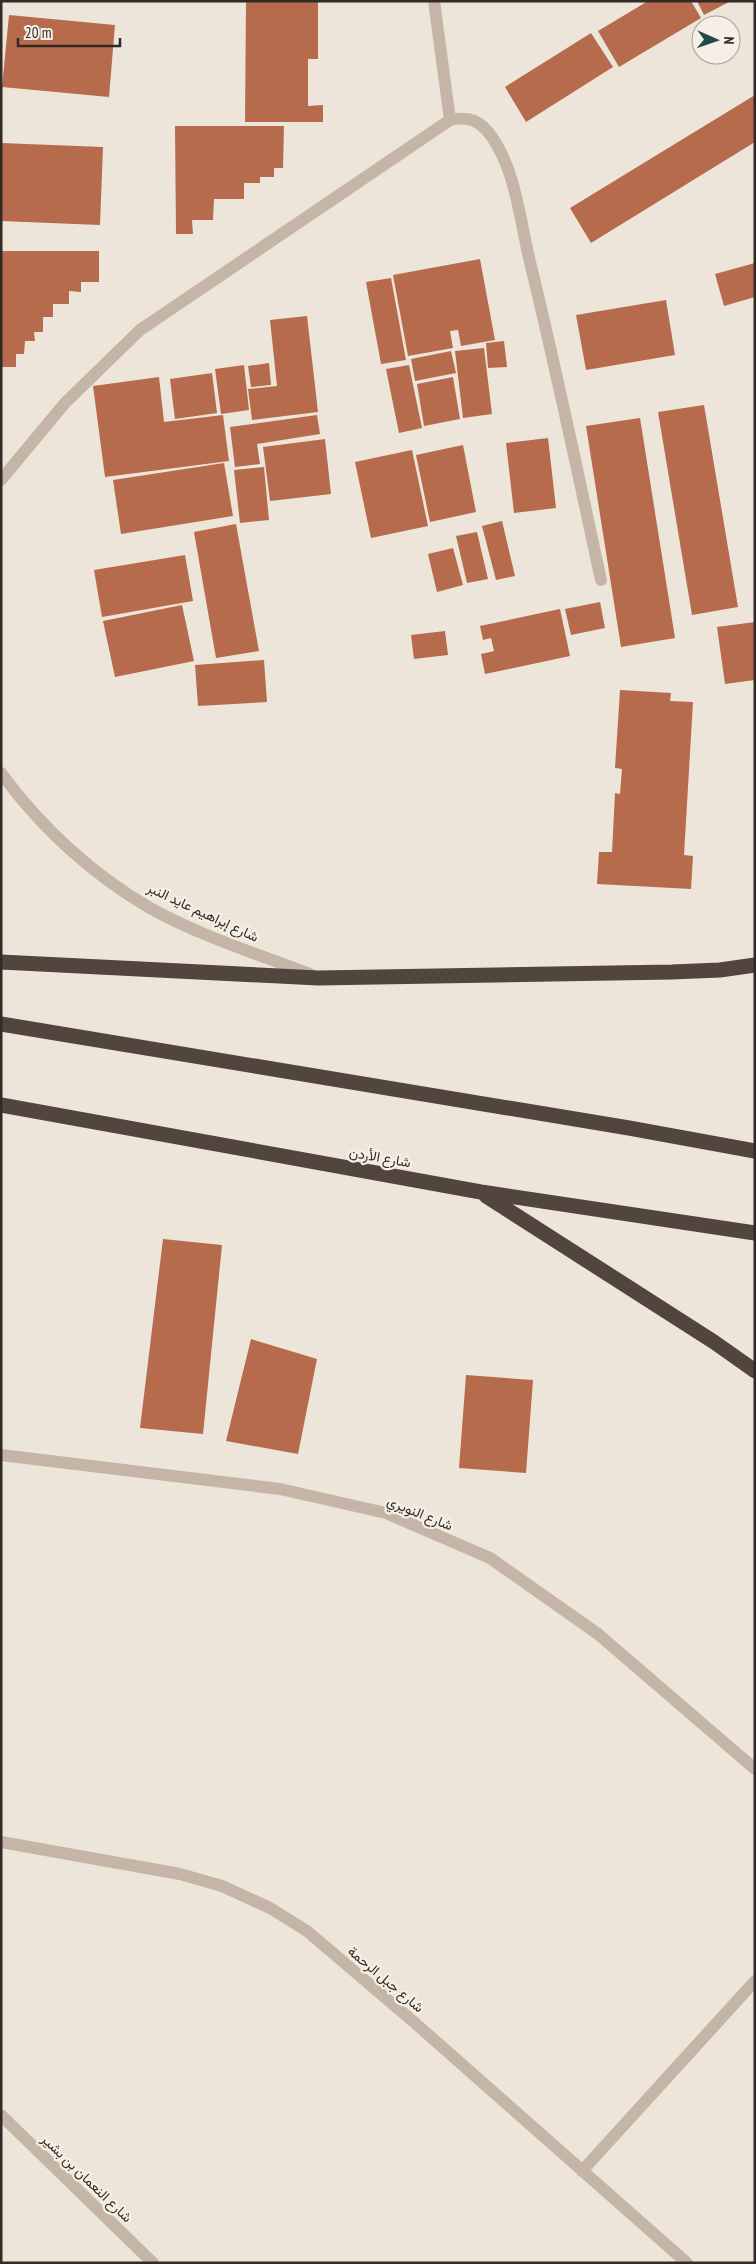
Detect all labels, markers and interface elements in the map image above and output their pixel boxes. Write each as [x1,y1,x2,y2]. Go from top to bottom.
scale bar [18,15,120,47]
north arrow [691,15,741,65]
text: 20 m [25,23,51,42]
text: N [720,36,738,45]
street label: شارع إبراهيم عايد النبر [143,878,262,948]
street label: شارع الأردن [347,1143,412,1173]
street label: شارع النويري [383,1492,456,1537]
street label: شارع جبل الرحمة [343,1942,428,2018]
street label: شارع النعمان بن بشير [36,2129,136,2227]

